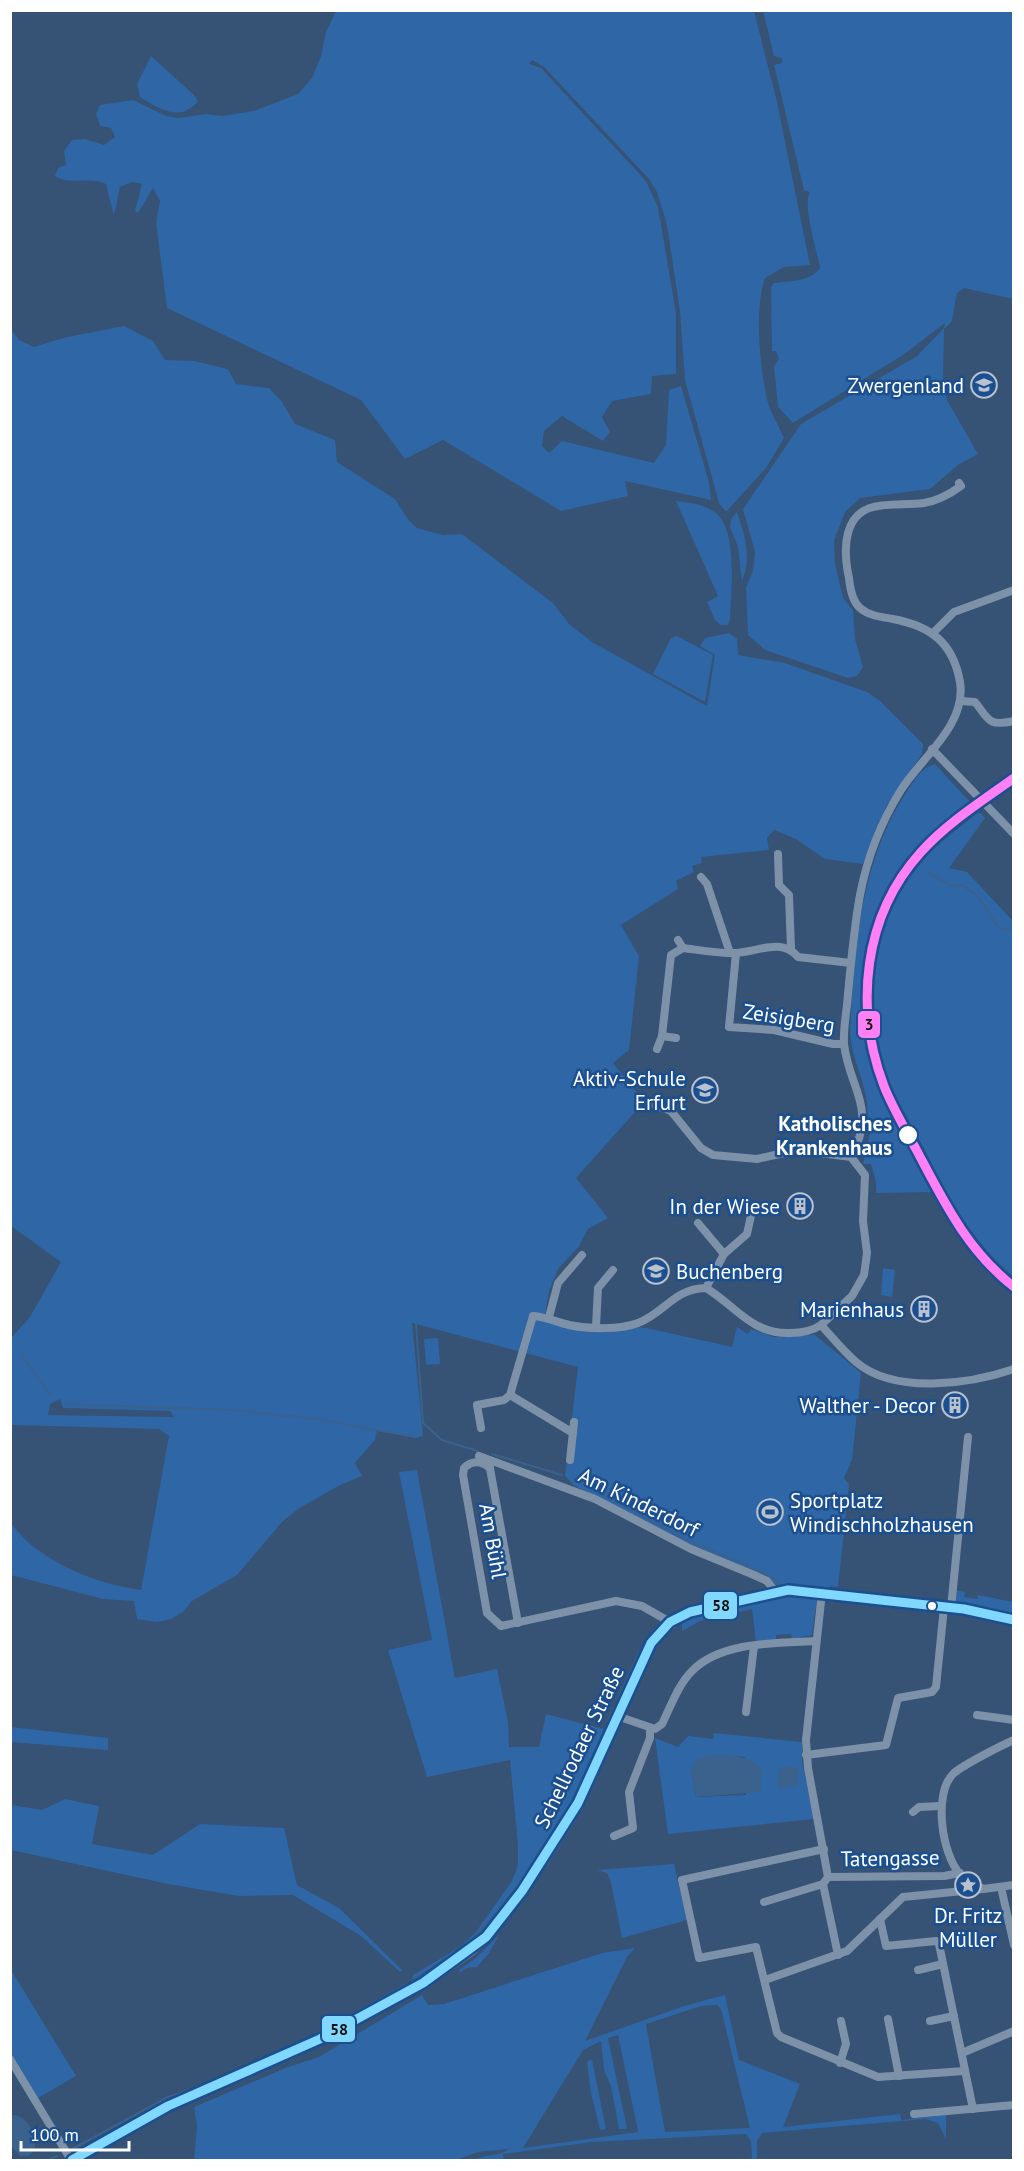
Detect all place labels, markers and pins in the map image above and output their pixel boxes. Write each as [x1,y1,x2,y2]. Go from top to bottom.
school or university icon: Zwergenland [969,370,999,400]
place label: Zwergenland [847,372,964,399]
place label: Aktiv-Schule Erfurt [573,1065,686,1116]
school or university icon: Aktiv-Schule Erfurt [690,1075,720,1105]
place label: Katholisches Krankenhaus [776,1110,892,1161]
marker: Katholisches Krankenhaus [897,1124,919,1146]
building icon: In der Wiese [785,1191,815,1221]
place label: In der Wiese [669,1193,780,1220]
school or university icon: Buchenberg [641,1256,671,1286]
place label: Buchenberg [676,1258,783,1285]
building icon: Marienhaus [909,1294,939,1324]
place label: Marienhaus [800,1296,904,1323]
building icon: Walther - Decor [940,1390,970,1420]
place label: Walther - Decor [800,1392,936,1419]
place label: Sportplatz Windischholzhausen [790,1487,974,1538]
sports icon: Sportplatz Windischholzhausen [755,1497,785,1527]
unlabelled marker [926,1600,938,1612]
place icon: Dr. Fritz Müller [953,1870,983,1900]
place label: Dr. Fritz Müller [934,1902,1002,1953]

